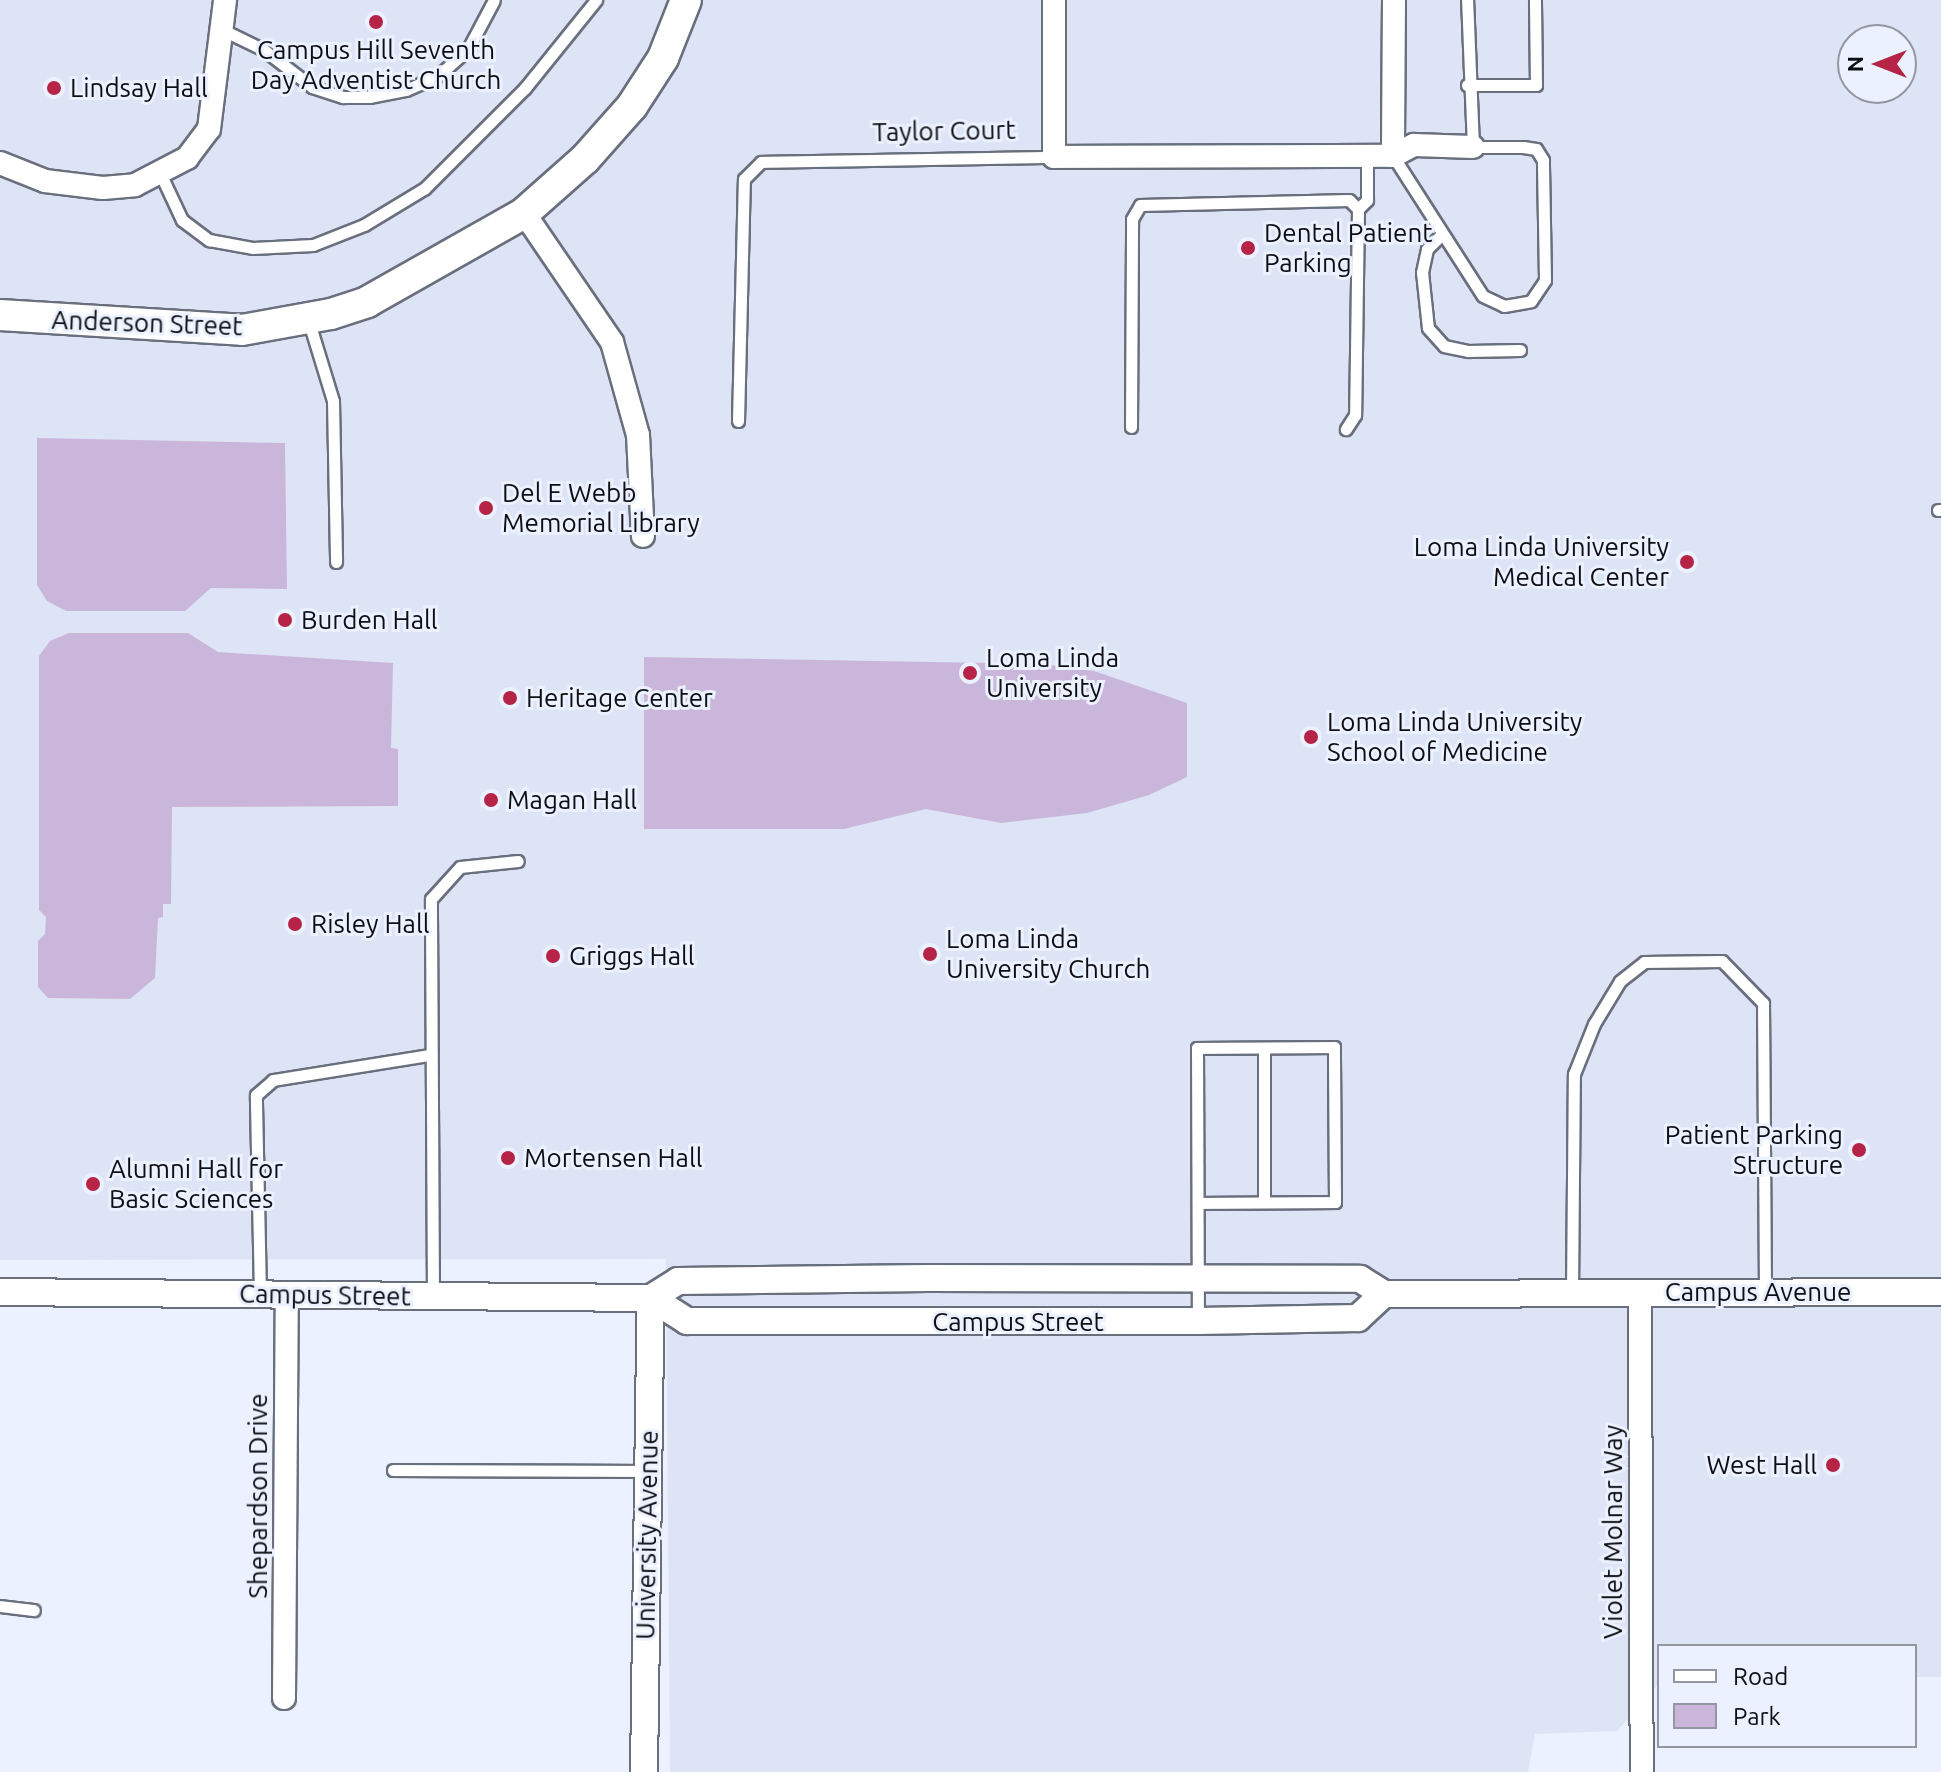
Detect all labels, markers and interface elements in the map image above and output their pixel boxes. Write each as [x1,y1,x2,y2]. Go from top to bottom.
marker: Campus Hill Seventh Day Adventist Church [367,13,385,31]
north arrow [1837,24,1917,104]
place label: Campus Hill Seventh Day Adventist Church [251,34,501,96]
text: N [1842,56,1867,72]
place label: Lindsay Hall [70,72,208,104]
marker: Lindsay Hall [45,79,63,97]
street label: Taylor Court [872,114,1016,148]
place label: Dental Patient Parking [1264,217,1432,278]
marker: Dental Patient Parking [1239,239,1257,257]
street label: Anderson Street [51,304,243,342]
place label: Del E Webb Memorial Library [502,477,700,538]
marker: Del E Webb Memorial Library [477,499,495,517]
place label: Loma Linda University Medical Center [1414,531,1669,592]
marker: Loma Linda University Medical Center [1676,551,1698,573]
place label: Burden Hall [301,604,438,636]
marker: Burden Hall [276,611,294,629]
place label: Loma Linda University [986,642,1119,704]
marker: Loma Linda University [961,664,979,682]
place label: Heritage Center [526,682,713,714]
marker: Heritage Center [501,689,519,707]
place label: Loma Linda University School of Medicine [1327,706,1582,768]
marker: Loma Linda University School of Medicine [1302,728,1320,746]
place label: Magan Hall [507,784,637,816]
marker: Magan Hall [482,791,500,809]
place label: Risley Hall [311,908,430,940]
marker: Risley Hall [286,915,304,933]
place label: Loma Linda University Church [946,923,1150,984]
place label: Griggs Hall [569,940,695,972]
marker: Loma Linda University Church [921,945,939,963]
marker: Griggs Hall [544,947,562,965]
place label: Patient Parking Structure [1665,1119,1843,1180]
marker: Patient Parking Structure [1850,1141,1868,1159]
place label: Mortensen Hall [524,1142,703,1174]
marker: Mortensen Hall [499,1149,517,1167]
place label: Alumni Hall for Basic Sciences [109,1153,283,1214]
marker: Alumni Hall for Basic Sciences [84,1175,102,1193]
street label: Campus Avenue [1665,1276,1851,1308]
street label: Campus Street [239,1278,411,1312]
street label: Campus Street [932,1306,1104,1338]
street label: Shepardson Drive [242,1393,274,1599]
street label: Violet Molnar Way [1597,1425,1629,1639]
street label: University Avenue [630,1430,664,1640]
place label: West Hall [1706,1449,1817,1481]
marker: West Hall [1824,1456,1842,1474]
legend [1657,1644,1917,1748]
text: Road [1733,1663,1788,1690]
text: Park [1733,1703,1781,1730]

